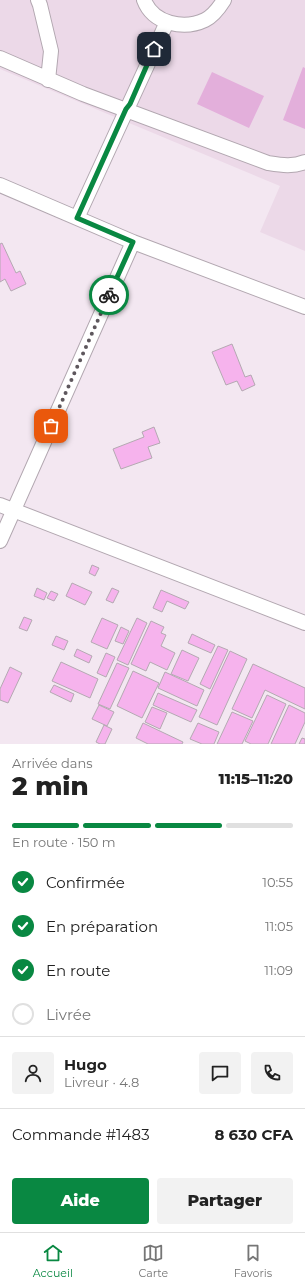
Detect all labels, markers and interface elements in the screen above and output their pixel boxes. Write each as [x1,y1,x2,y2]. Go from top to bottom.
pin [137,32,171,66]
icon: home [143,38,165,60]
courier [89,275,129,315]
icon: bike [98,284,120,306]
pin [34,409,68,443]
icon: bag [40,415,62,437]
text: Arrivée dans [12,755,93,771]
text: 11:15–11:20 [219,769,293,788]
text: 2 min [12,770,89,802]
text: En route · 150 m [12,834,116,850]
icon: check [12,871,34,893]
text: Confirmée [46,873,125,892]
text: 10:55 [262,874,293,890]
icon: check [12,915,34,937]
text: En préparation [46,917,158,936]
text: 11:05 [265,918,293,934]
icon: check [12,959,34,981]
text: En route [46,961,110,980]
text: 11:09 [264,962,293,978]
text: Livrée [46,1005,91,1024]
button: person [12,1052,54,1094]
button: chat [199,1052,241,1094]
button: phone [251,1052,293,1094]
text: Hugo [64,1055,107,1074]
text: Livreur · 4.8 [64,1074,139,1090]
text: Commande #1483 [12,1125,150,1144]
text: 8 630 CFA [214,1125,293,1144]
button: Aide [12,1178,149,1224]
button: Partager [157,1178,293,1224]
tab: Accueil [33,1242,73,1280]
tab: Carte [138,1242,168,1280]
tab: Favoris [234,1242,272,1280]

